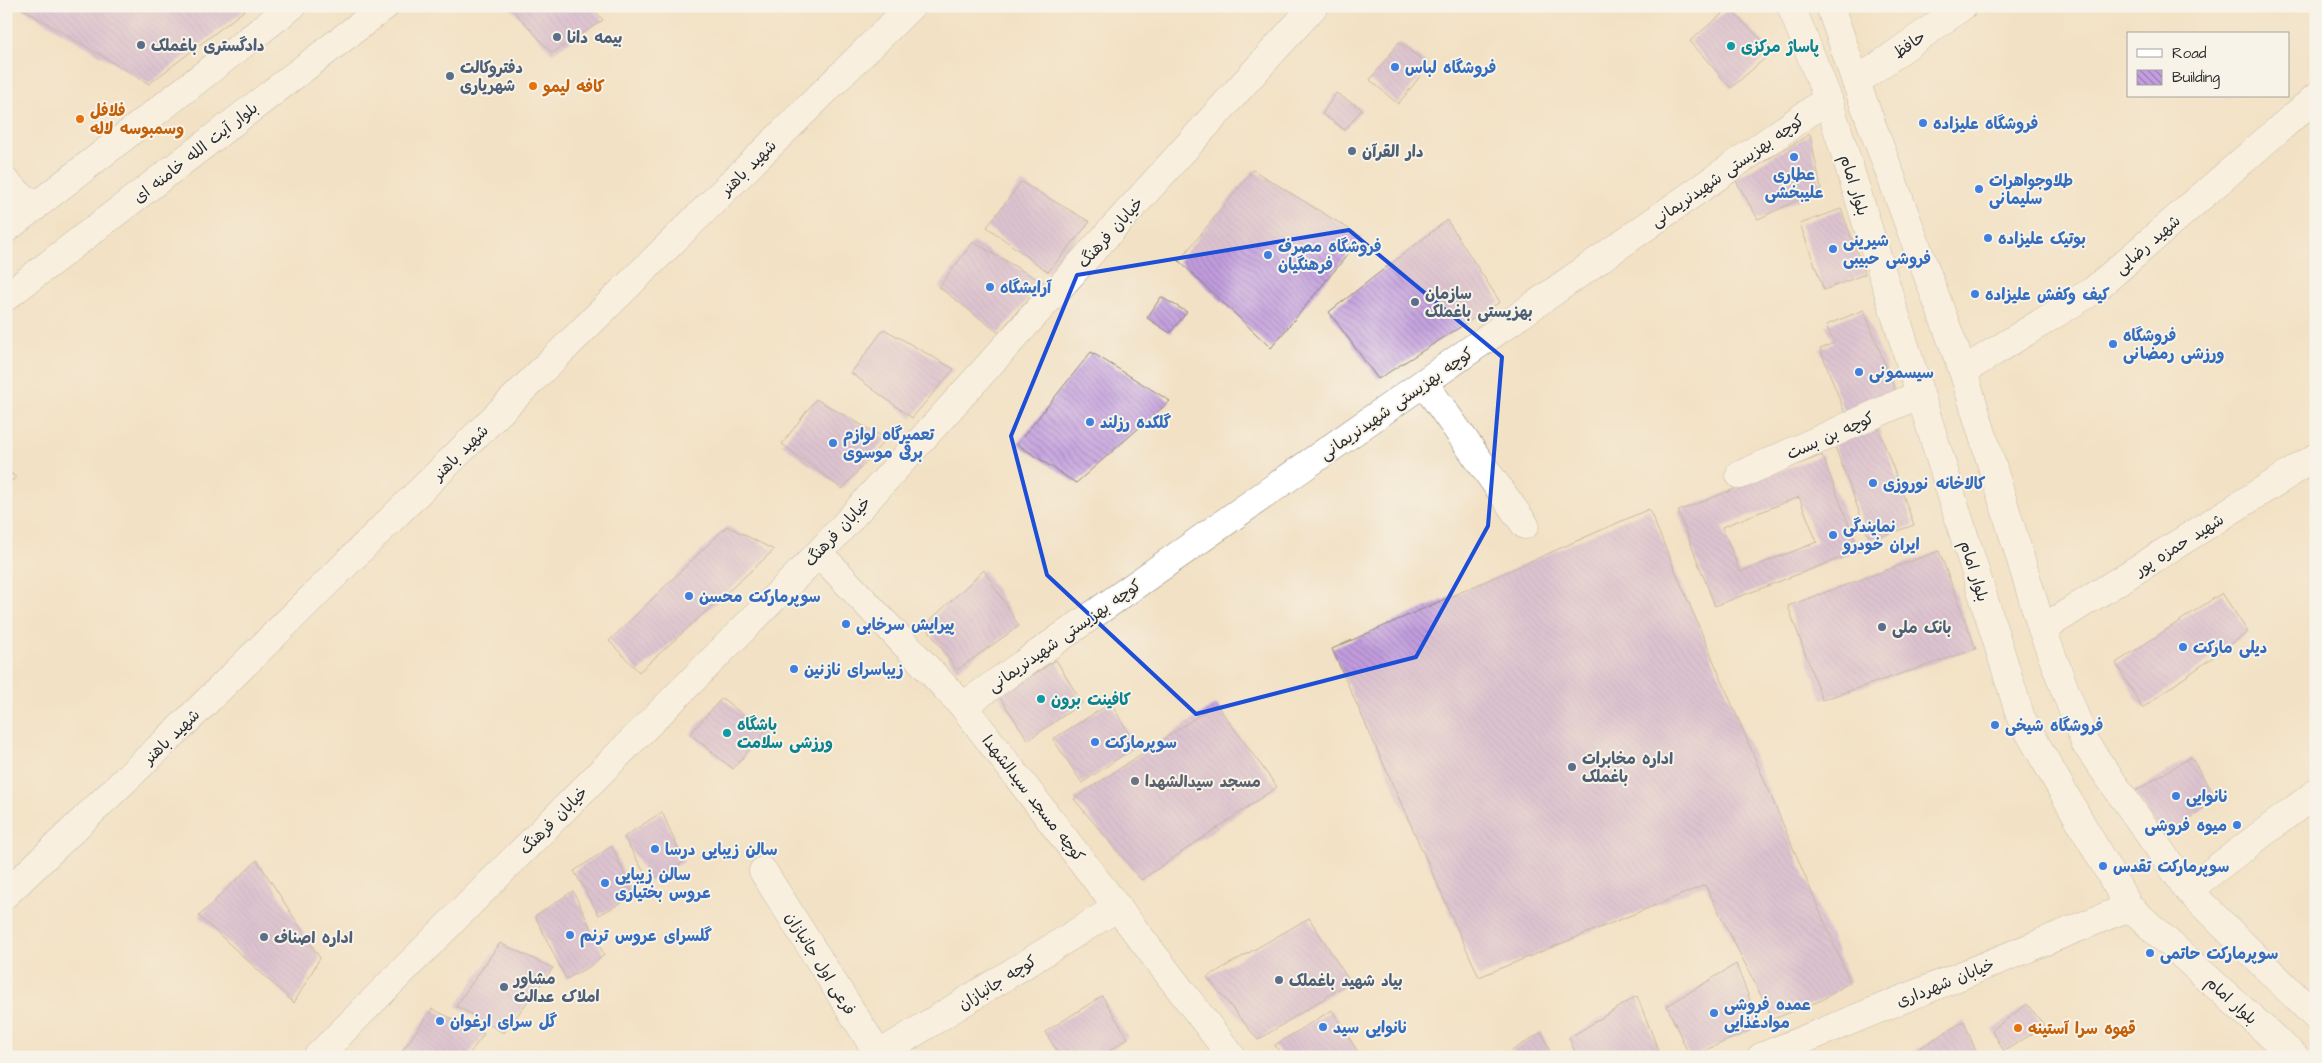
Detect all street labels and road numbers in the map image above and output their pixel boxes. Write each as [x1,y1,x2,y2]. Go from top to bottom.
street label: حافظ [1889,26,1930,64]
street label: بلوار آیت الله خامنه ای [129,97,263,208]
street label: کوچه بهزیستی شهیدنریمانی [1646,109,1809,232]
street label: شهید باهنر [714,135,782,202]
street label: بلوار امام [1833,152,1874,219]
street label: خیابان فرهنگ [1073,192,1149,273]
street label: شهید رضایی [2110,210,2185,280]
street label: کوچه بهزیستی شهیدنریمانی [1315,342,1478,465]
street label: کوچه بن بست [1783,407,1878,465]
street label: شهید باهنر [426,420,494,487]
street label: خیابان فرهنگ [800,492,876,572]
street label: شهید حمزه پور [2129,509,2228,582]
street label: بلوار امام [1953,538,1994,605]
street label: کوچه بهزیستی شهیدنریمانی [983,574,1146,697]
street label: شهید باهنر [137,704,205,771]
street label: کوچه مسجد سیدالشهدا [977,731,1090,867]
street label: خیابان فرهنگ [515,782,593,860]
street label: فرعی اول جانبازان [780,908,861,1019]
street label: کوچه جانبازان [954,950,1041,1016]
street label: خیابان شهرداری [1893,953,1998,1013]
street label: بلوار امام [2200,972,2262,1031]

